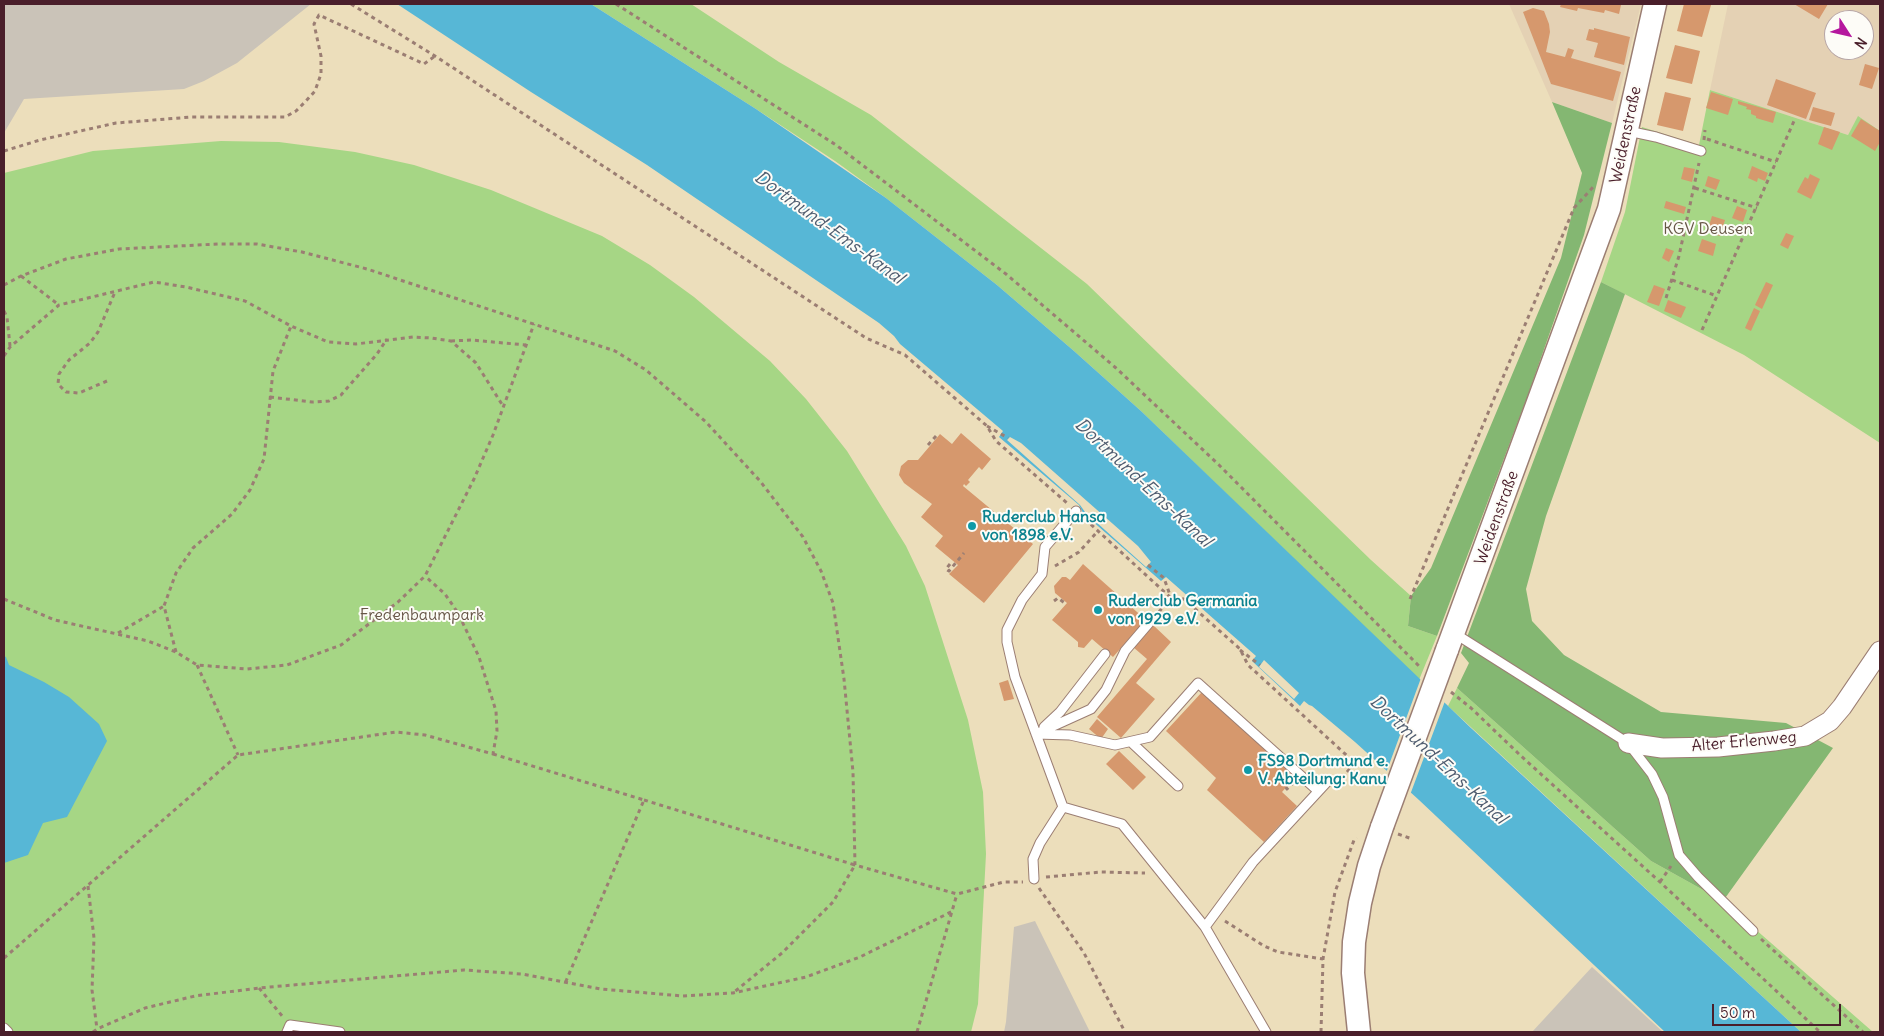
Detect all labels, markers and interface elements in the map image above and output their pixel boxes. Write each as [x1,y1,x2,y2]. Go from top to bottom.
north arrow [1824,10,1874,60]
text: N [1850,34,1871,52]
street label: Weidenstraße [1606,85,1646,185]
water label: Dortmund-Ems-Kanal [750,167,908,289]
park label: KGV Deusen [1663,219,1753,239]
water label: Dortmund-Ems-Kanal [1070,414,1216,552]
street label: Weidenstraße [1471,468,1523,568]
place label: Ruderclub Hansa von 1898 e.V. [982,507,1106,545]
marker: Ruderclub Hansa von 1898 e.V. [966,520,978,532]
place label: Ruderclub Germania von 1929 e.V. [1108,591,1257,629]
marker: Ruderclub Germania von 1929 e.V. [1092,604,1104,616]
park label: Fredenbaumpark [360,605,484,625]
water label: Dortmund-Ems-Kanal [1365,691,1511,829]
street label: Alter Erlenweg [1691,728,1797,756]
place label: FS98 Dortmund e. V. Abteilung: Kanu [1258,751,1388,789]
marker: FS98 Dortmund e. V. Abteilung: Kanu [1242,764,1254,776]
scale bar [1714,994,1843,1026]
text: 50 m [1720,1003,1755,1022]

